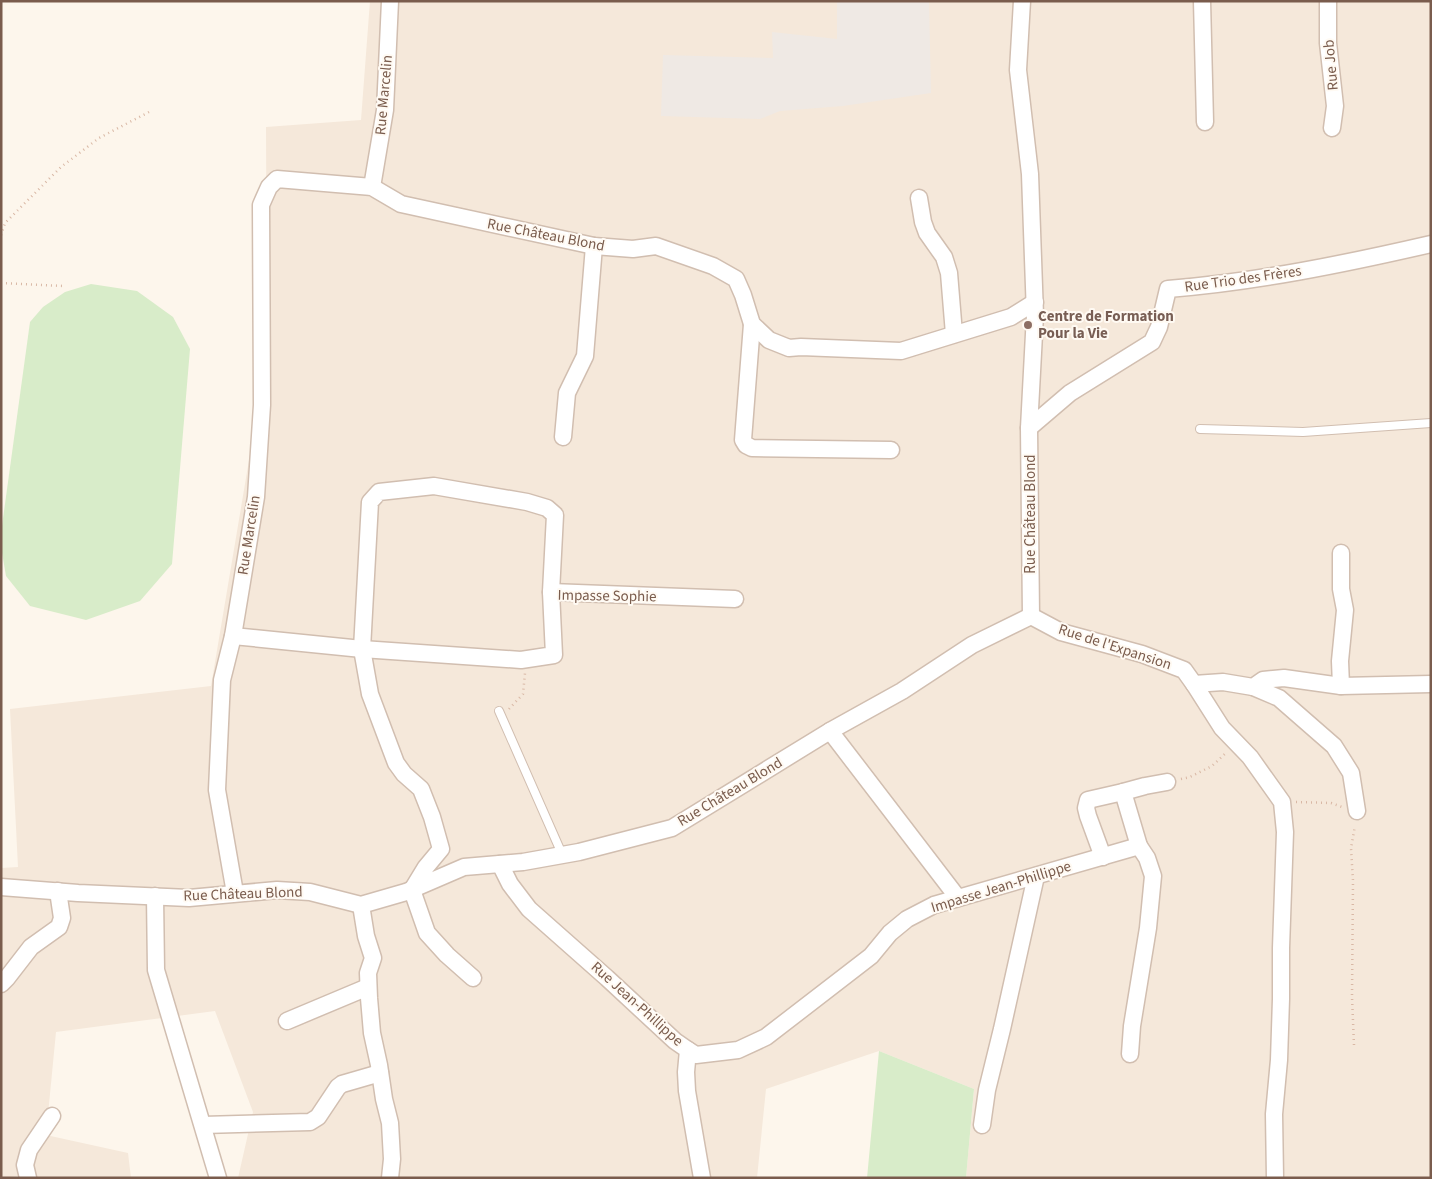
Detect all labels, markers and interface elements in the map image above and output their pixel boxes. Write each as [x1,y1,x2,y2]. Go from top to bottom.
street label: Rue Job [1318,39,1344,91]
street label: Rue Marcelin [370,54,398,136]
street label: Rue Château Blond [485,213,607,257]
street label: Rue Trio des Frères [1183,260,1303,298]
place label: Centre de Formation Pour la Vie [1038,306,1174,344]
marker: Centre de Formation Pour la Vie [1022,319,1034,331]
street label: Rue Château Blond [1020,454,1041,574]
street label: Rue Marcelin [232,494,266,576]
street label: Impasse Sophie [557,585,657,607]
street label: Rue de l'Expansion [1056,619,1174,675]
street label: Rue Château Blond [673,752,787,832]
street label: Impasse Jean-Phillippe [928,856,1074,918]
street label: Rue Château Blond [183,881,303,907]
street label: Rue Jean-Phillippe [586,957,688,1051]

